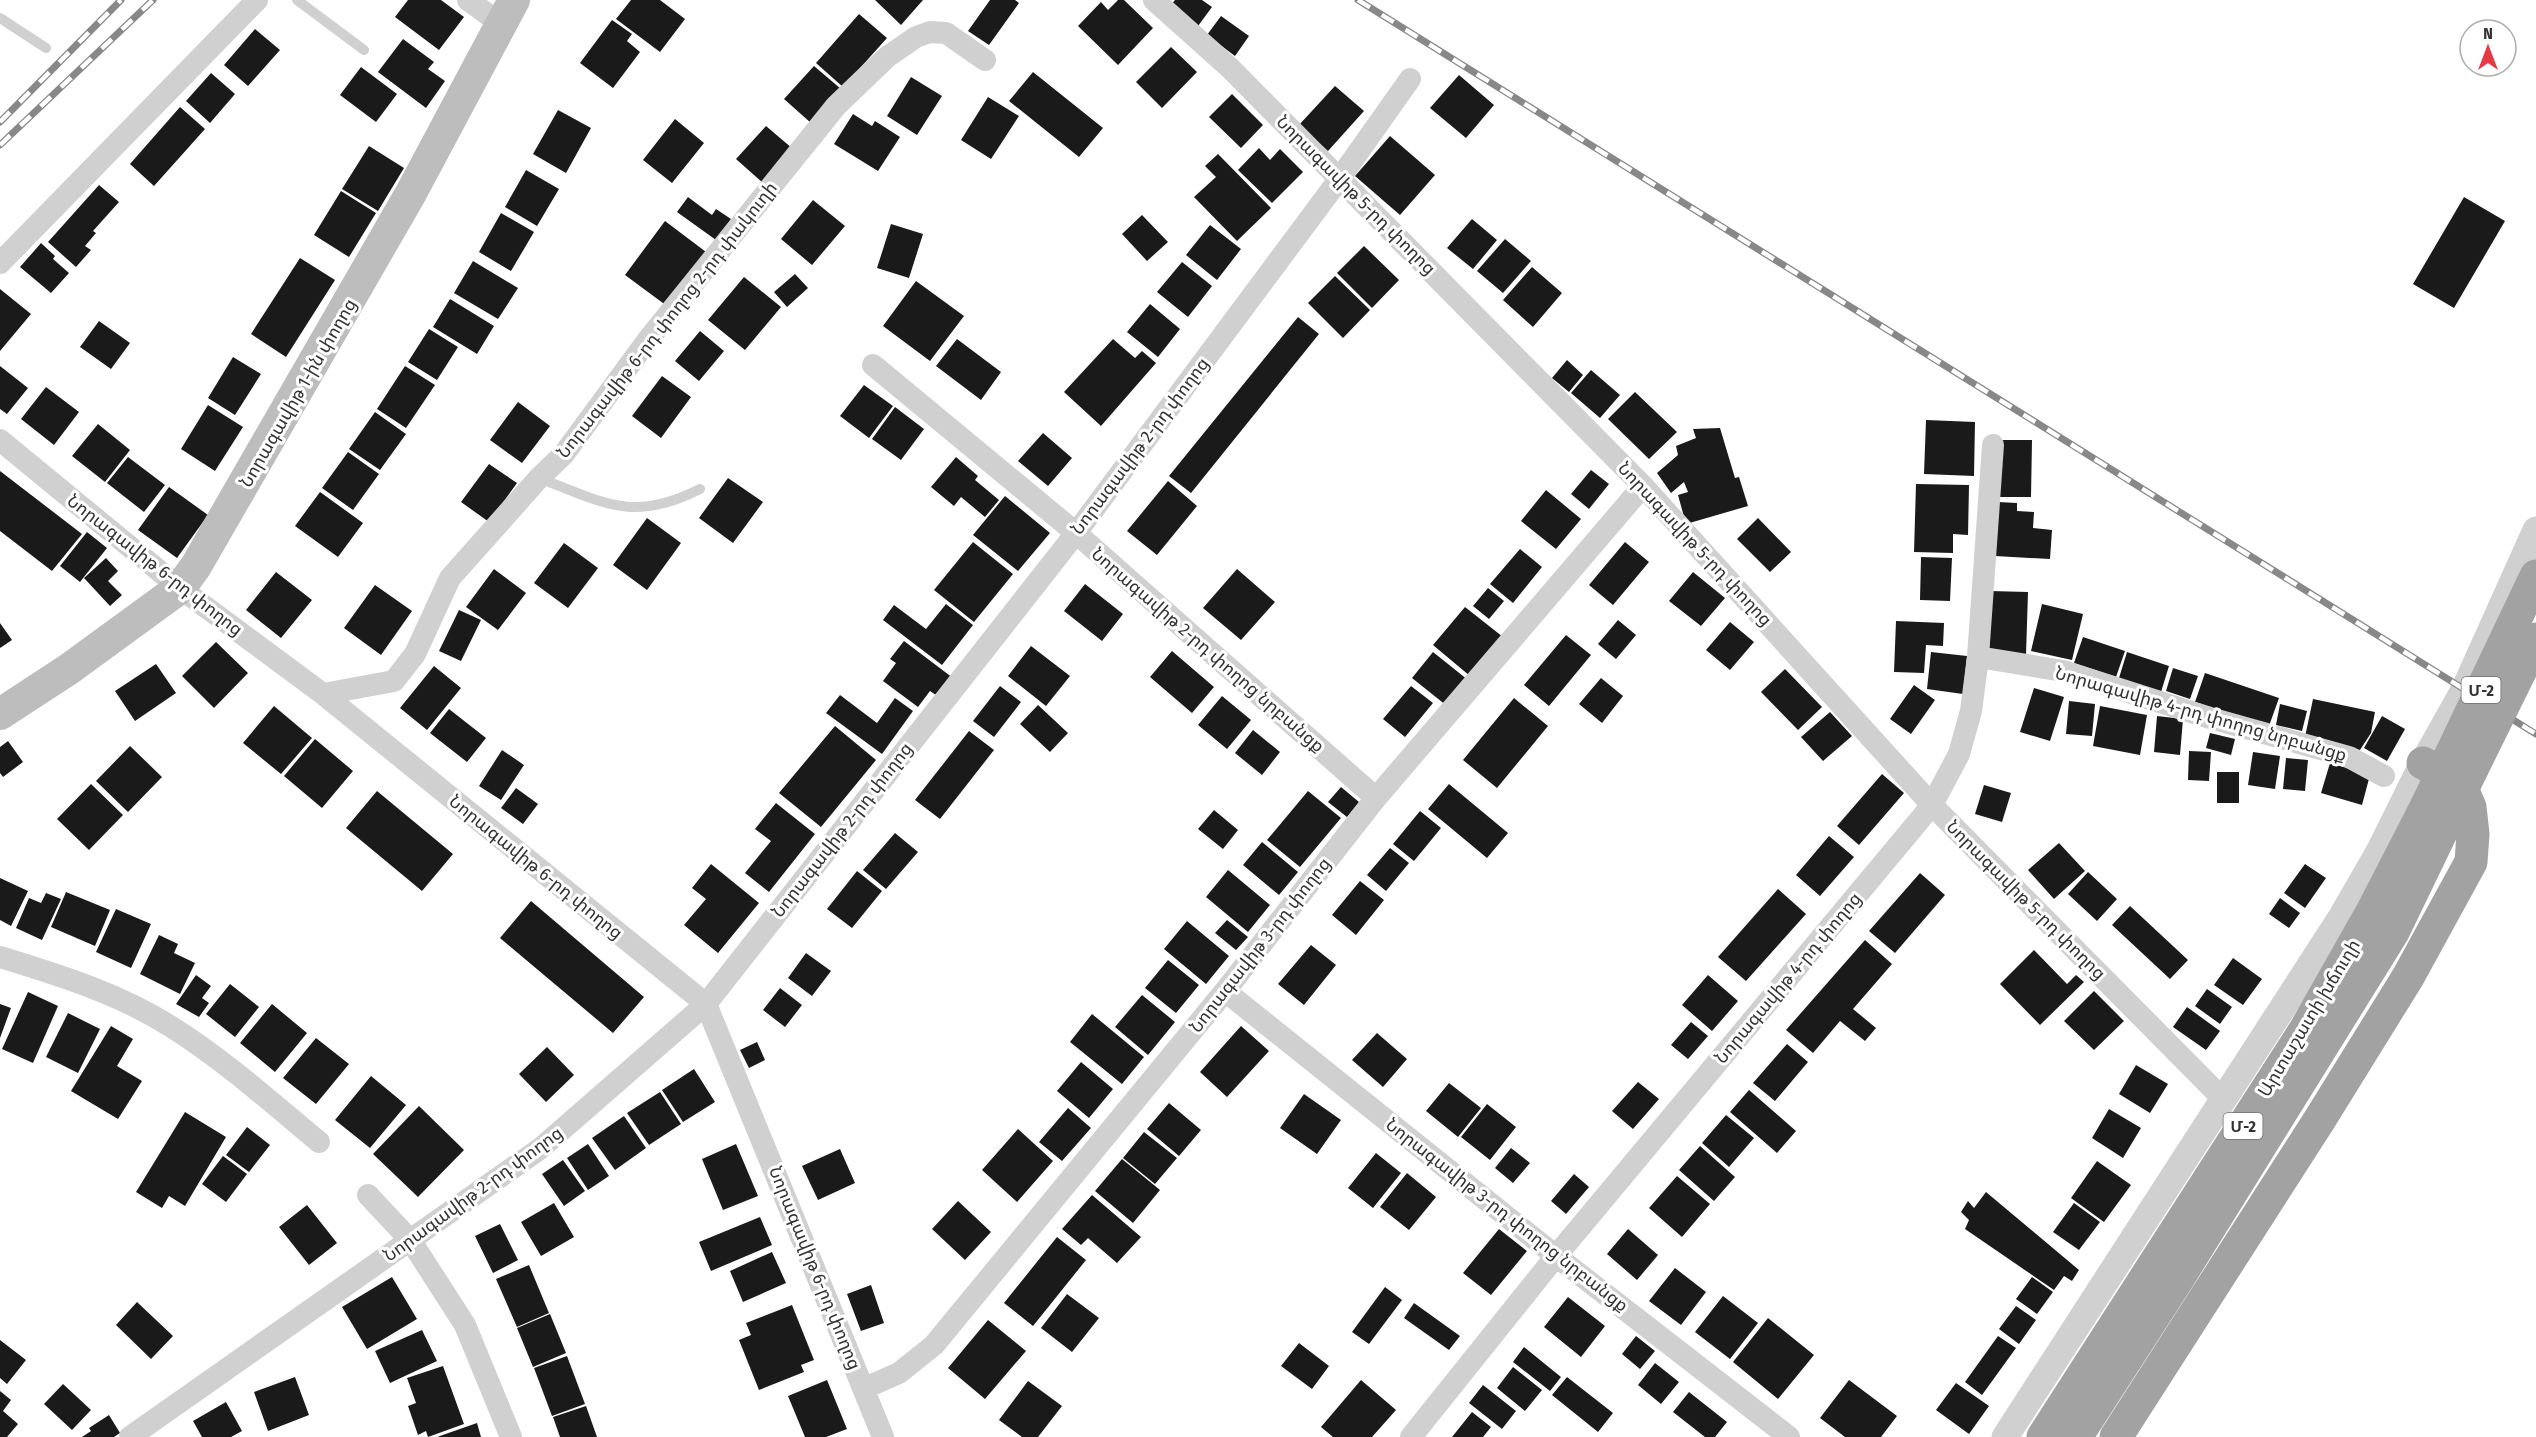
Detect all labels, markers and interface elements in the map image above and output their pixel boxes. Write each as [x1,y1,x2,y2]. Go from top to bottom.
north arrow [2458,18,2518,78]
text: N [2483,24,2493,43]
street label: Նորագավիթ 5-րդ փողոց [1272,111,1440,279]
street label: Նորագավիթ 6-րդ փողոց 2-րդ փակուղի [552,177,782,463]
street label: Նորագավիթ 1-ին փողոց [235,295,361,491]
street label: Նորագավիթ 2-րդ փողոց [1066,353,1214,539]
street label: Նորագավիթ 5-րդ փողոց [1613,457,1777,631]
street label: Նորագավիթ 6-րդ փողոց [63,490,247,640]
street label: Նորագավիթ 2-րդ փողոց նրբանցք [1087,543,1329,757]
street label: Նորագավիթ 4-րդ փողոց նրբանցք [2053,662,2349,766]
road number: Մ-2 [2462,677,2500,703]
street label: Նորագավիթ 2-րդ փողոց [767,738,917,922]
street label: Նորագավիթ 6-րդ փողոց [445,790,627,944]
street label: Նորագավիթ 5-րդ փողոց [1942,816,2110,984]
street label: Նորագավիթ 3-րդ փողոց [1185,853,1335,1037]
street label: Նորագավիթ 4-րդ փողոց [1710,888,1866,1068]
street label: Արտաշատի խճուղի [2253,935,2365,1101]
street label: Նորագավիթ 3-րդ փողոց նրբանցք [1381,1113,1633,1317]
road number: Մ-2 [2224,1113,2262,1139]
street label: Նորագավիթ 2-րդ փողոց [379,1122,567,1266]
street label: Նորագավիթ 6-րդ փողոց [764,1163,866,1373]

